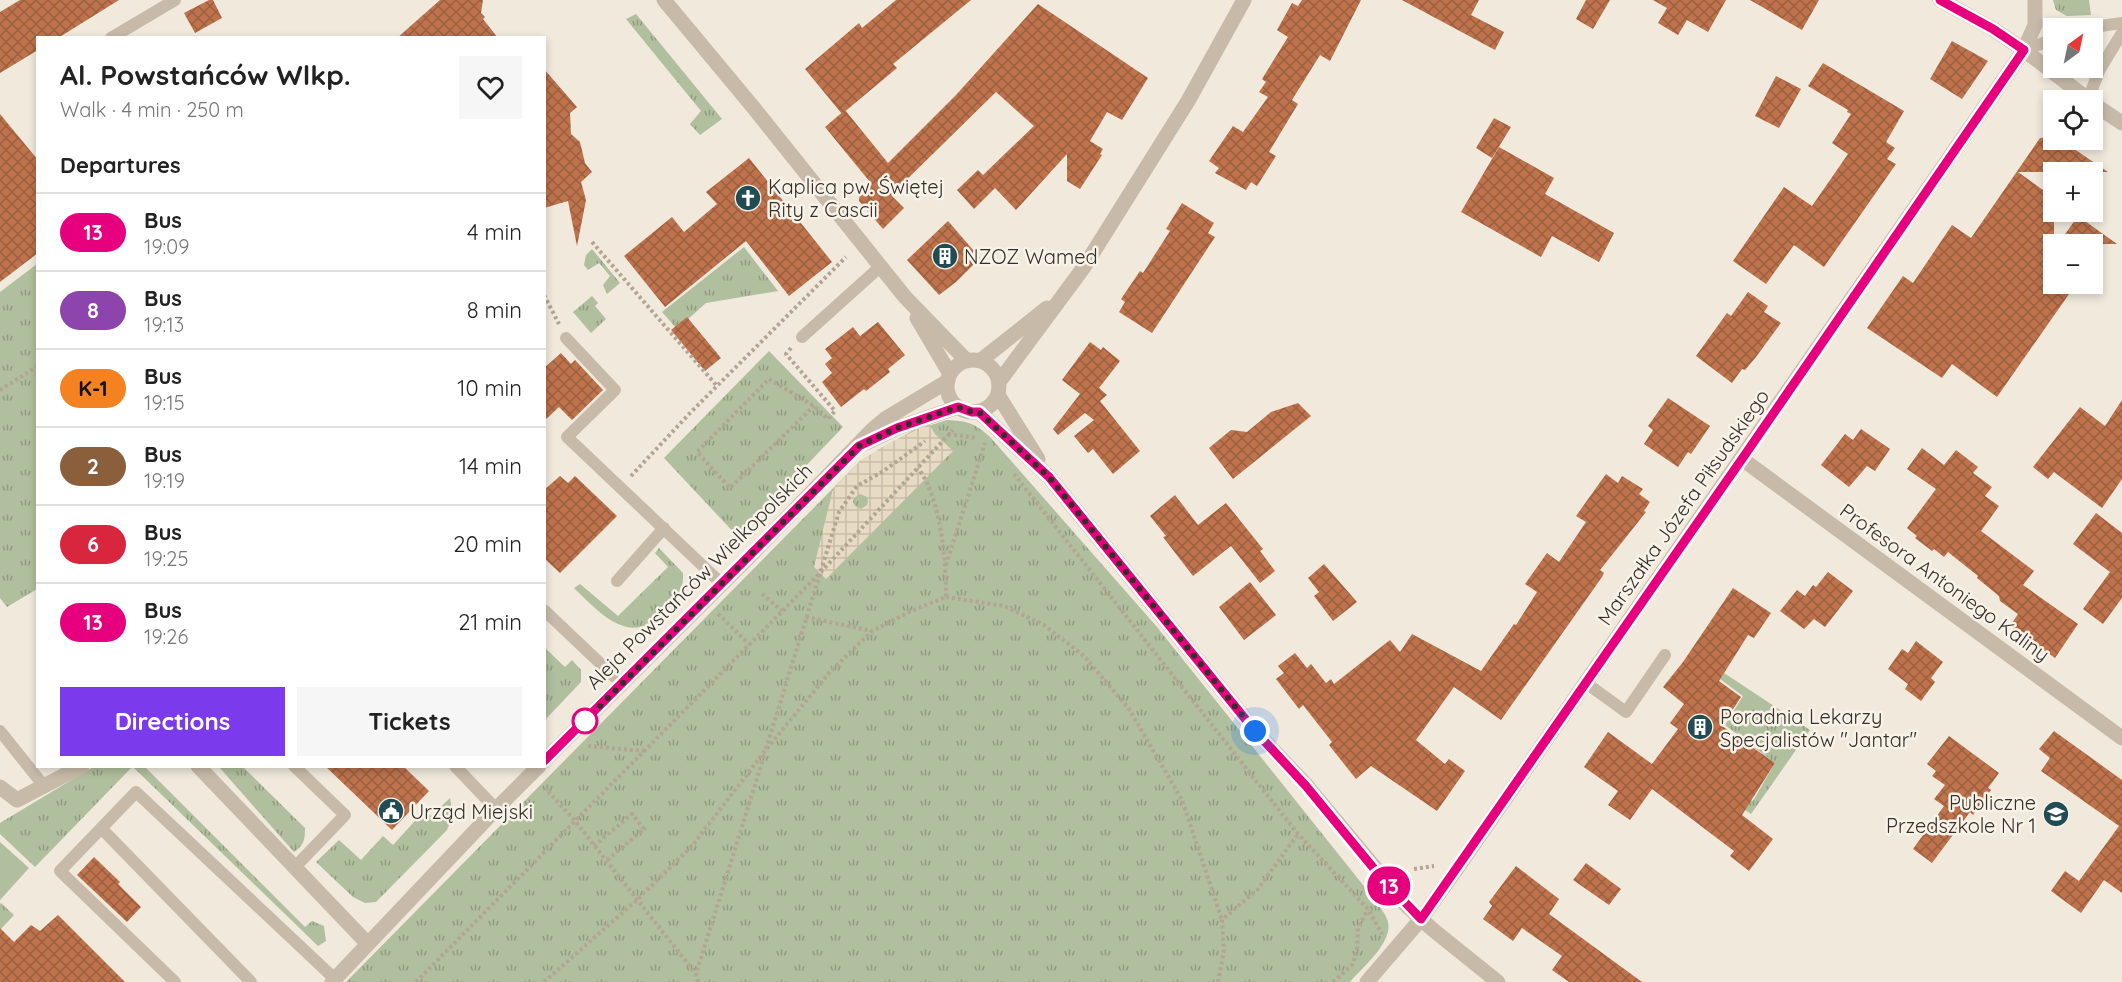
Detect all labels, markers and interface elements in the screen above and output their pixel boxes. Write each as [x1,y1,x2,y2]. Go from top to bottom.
north arrow [2043,18,2103,78]
map controls [2043,18,2103,294]
button: heart [459,56,522,119]
text: Al. Powstańców Wlkp. [60,57,351,92]
button: locate [2043,90,2103,150]
text: Walk · 4 min · 250 m [60,97,244,122]
text: Departures [60,151,181,179]
button: + [2043,162,2103,222]
place label: Kaplica pw. Świętej Rity z Cascii [768,174,944,222]
church icon: Kaplica pw. Świętej Rity z Cascii [733,183,763,213]
text: Bus [144,206,182,234]
text: 4 min [467,218,522,246]
text: 13 [83,219,103,245]
text: 19:09 [144,234,189,259]
button: − [2043,234,2103,294]
building icon: NZOZ Wamed [930,241,960,271]
place label: NZOZ Wamed [964,244,1098,269]
text: Bus [144,284,182,312]
text: 8 min [467,296,522,324]
text: 8 [87,297,99,323]
text: 19:13 [144,312,184,337]
text: Bus [144,362,182,390]
text: 10 min [457,374,522,402]
text: K-1 [78,375,108,401]
street label: Marszałka Józefa Piłsudskiego [1592,384,1774,630]
text: 19:15 [144,390,185,415]
text: Bus [144,440,182,468]
text: 14 min [459,452,522,480]
text: 2 [87,453,99,479]
street label: Aleja Powstańców Wielkopolskich [581,458,817,694]
text: 19:19 [144,468,185,493]
street label: Profesora Antoniego Kaliny [1835,498,2055,666]
text: Bus [144,518,182,546]
text: 20 min [453,530,522,558]
text: 6 [87,531,99,557]
text: 19:25 [144,546,188,571]
text: Bus [144,596,182,624]
text: 21 min [458,608,522,636]
text: 13 [83,609,103,635]
text: 19:26 [144,624,188,649]
button: Directions [60,687,285,756]
button: Tickets [297,687,522,756]
place label: Poradnia Lekarzy Specjalistów "Jantar" [1720,704,1917,752]
unlabelled marker [572,708,598,734]
building icon: Poradnia Lekarzy Specjalistów "Jantar" [1685,712,1715,742]
your location [1240,716,1270,746]
place label: Publiczne Przedszkole Nr 1 [1886,790,2036,838]
public building icon: Urząd Miejski [376,796,406,826]
place label: Urząd Miejski [410,799,533,824]
school or university icon: Publiczne Przedszkole Nr 1 [2041,799,2071,829]
line badge: 13 [1362,866,1416,906]
text: 13 [1379,873,1399,899]

